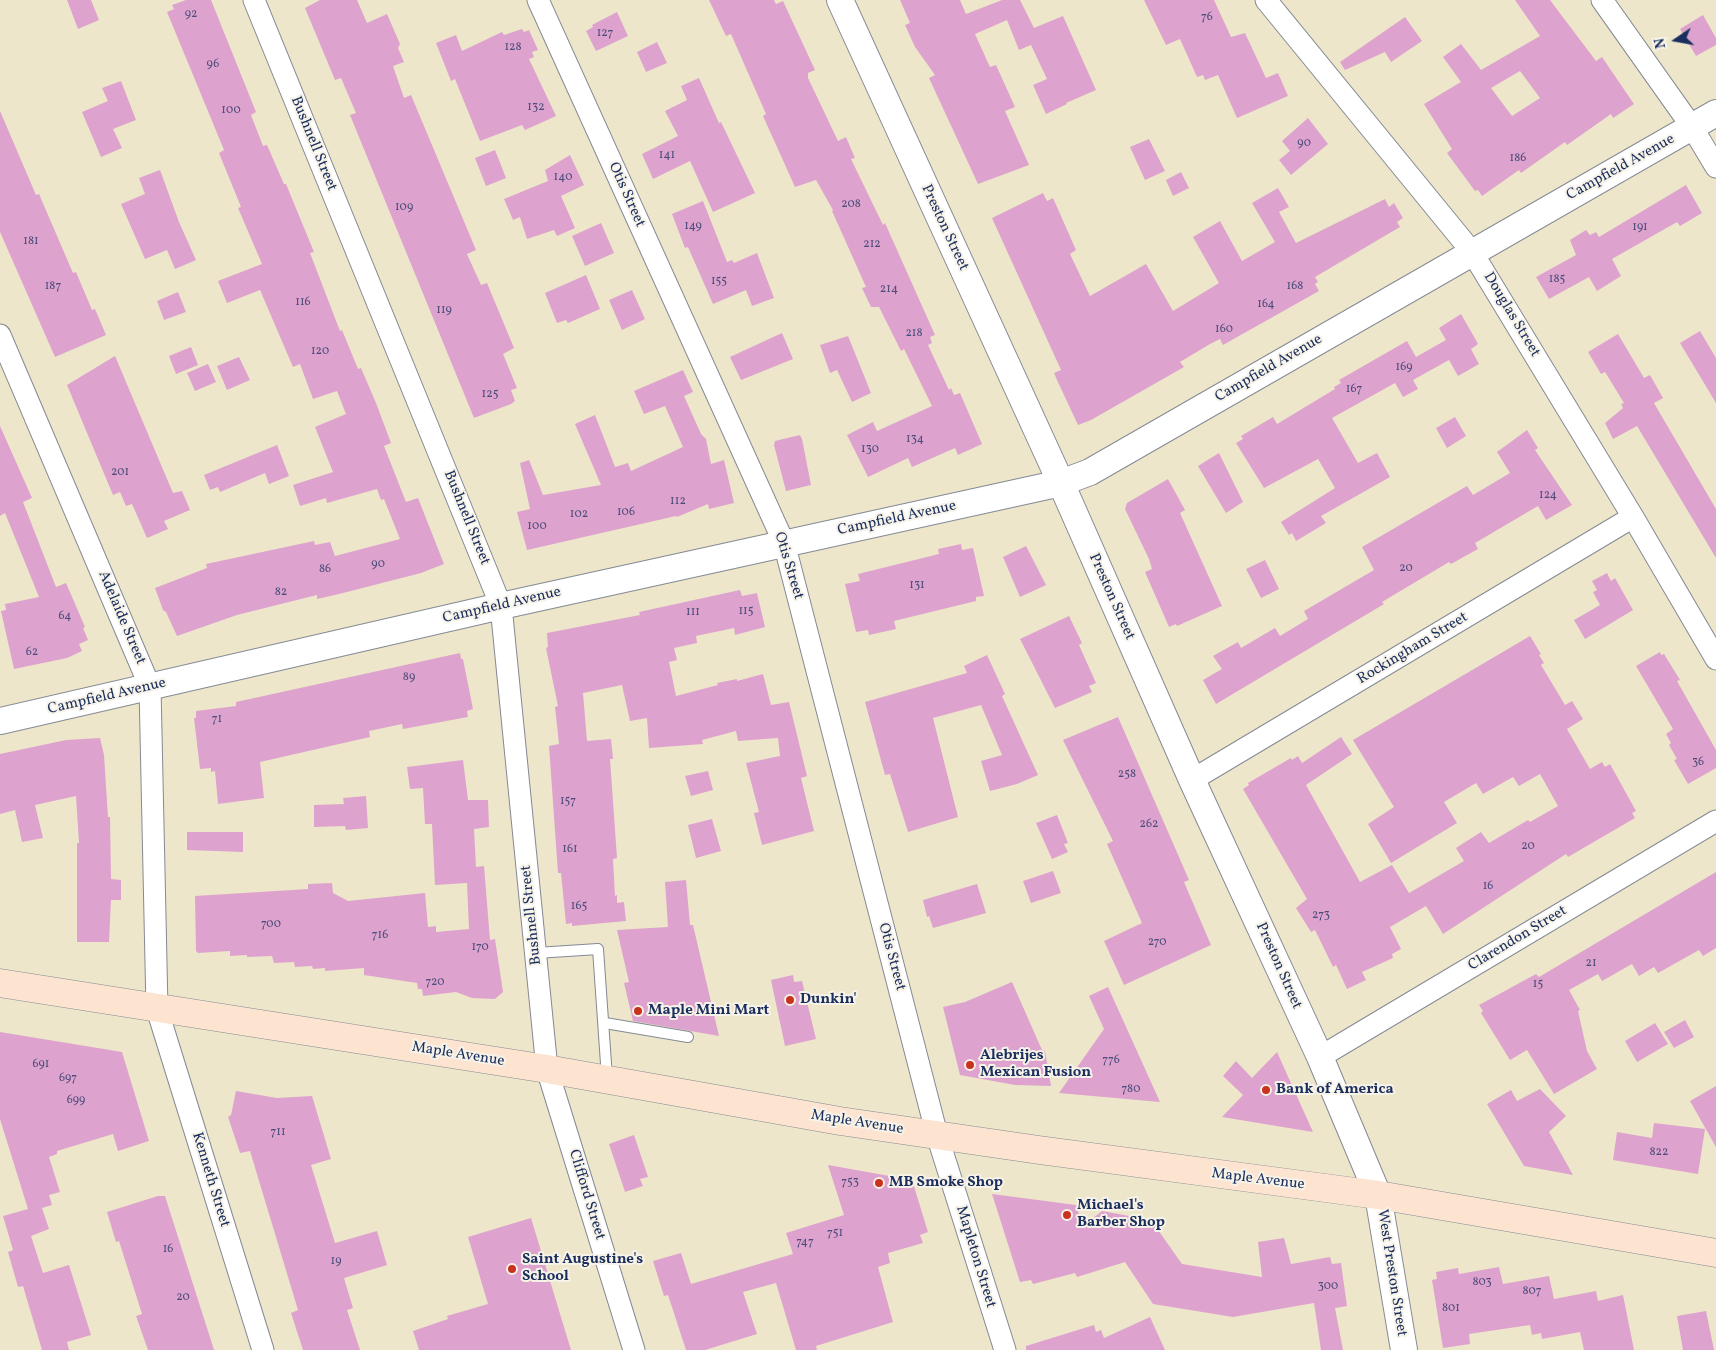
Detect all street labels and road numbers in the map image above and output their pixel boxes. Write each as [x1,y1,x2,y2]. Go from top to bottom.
street label: Bushnell Street [286,94,340,194]
street label: Campfield Avenue [1564,131,1678,205]
street label: Otis Street [604,160,648,230]
street label: Preston Street [916,182,972,274]
street label: Douglas Street [1479,269,1543,361]
street label: Campfield Avenue [1212,331,1326,407]
street label: Bushnell Street [439,468,493,568]
street label: Campfield Avenue [836,498,958,540]
street label: Otis Street [769,530,807,602]
street label: Preston Street [1084,551,1138,643]
street label: Adelaide Street [93,568,149,668]
street label: Campfield Avenue [441,584,563,628]
street label: Rockingham Street [1355,609,1471,689]
street label: Campfield Avenue [46,675,168,719]
street label: Bushnell Street [518,864,546,966]
street label: Clarendon Street [1465,902,1571,976]
street label: Preston Street [1251,920,1305,1012]
street label: Otis Street [873,921,909,993]
street label: Maple Avenue [410,1039,506,1071]
street label: Maple Avenue [809,1107,905,1139]
street label: Kenneth Street [187,1130,233,1230]
street label: Clifford Street [564,1148,608,1242]
street label: Maple Avenue [1210,1165,1306,1195]
street label: Mapleton Street [951,1204,999,1310]
street label: West Preston Street [1372,1208,1410,1338]

